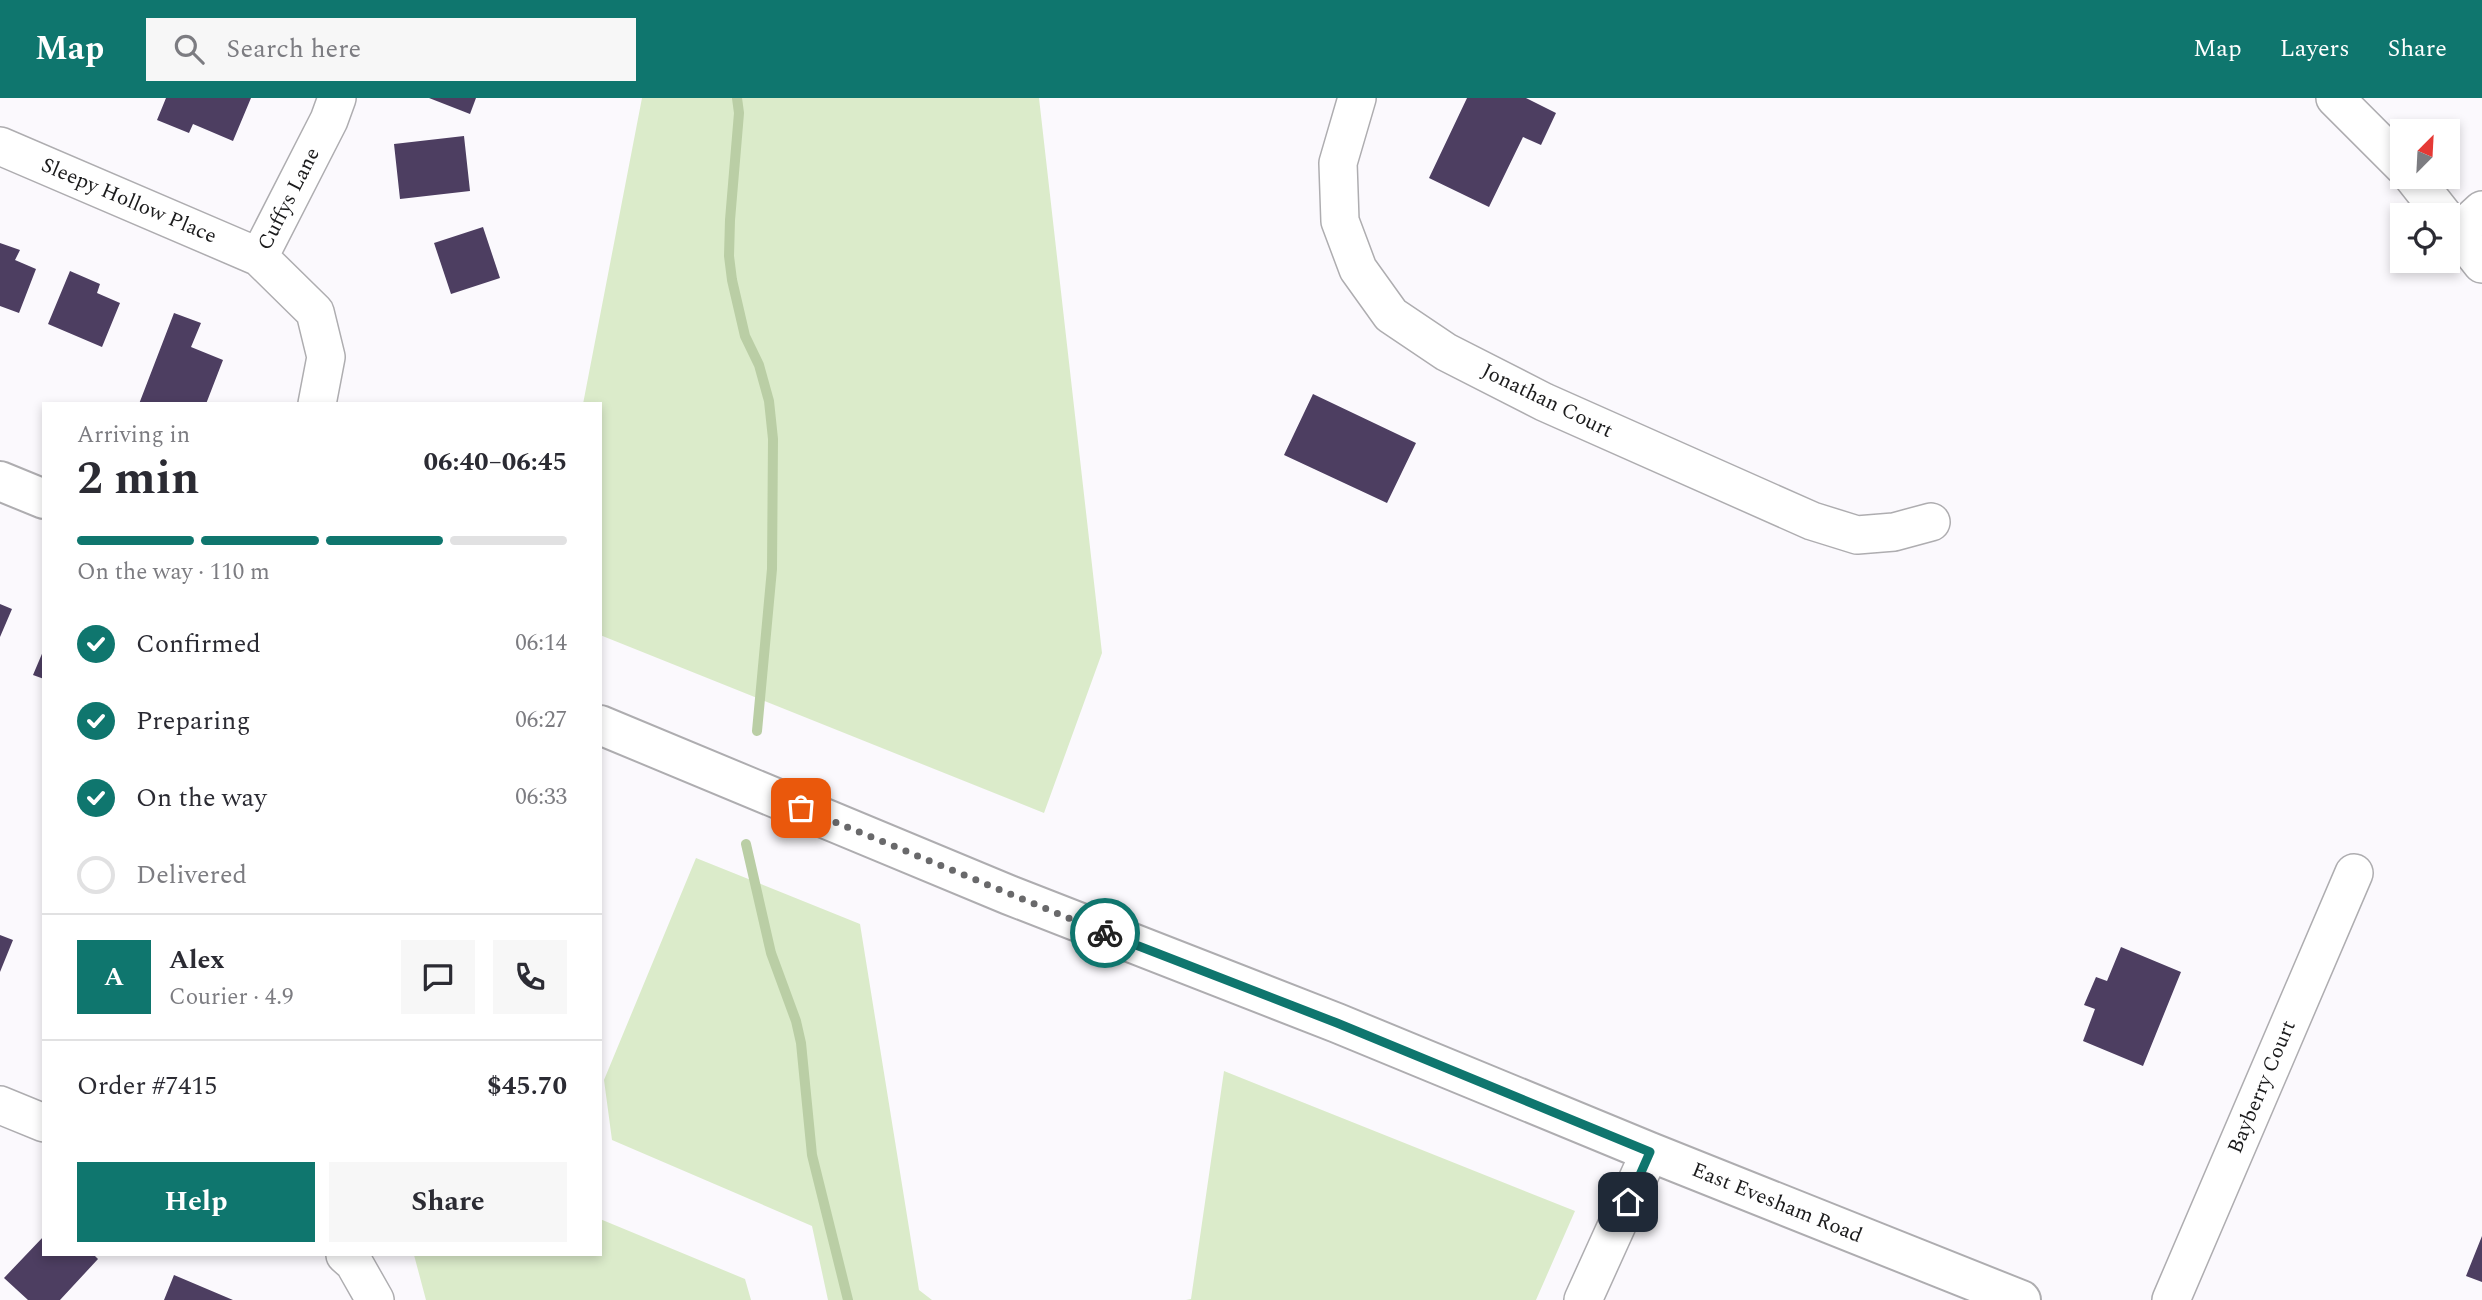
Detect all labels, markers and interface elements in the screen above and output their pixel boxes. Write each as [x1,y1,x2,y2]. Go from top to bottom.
search box [146,18,636,81]
text: Map [35,24,104,74]
text: Search here [226,29,361,69]
icon: search [170,30,208,68]
text: Map [2193,31,2242,67]
text: Layers [2280,31,2350,67]
text: Share [2388,31,2447,67]
north arrow [2390,119,2460,189]
map controls [2390,119,2460,273]
street label: Cuffys Lane [249,142,329,256]
street label: Sleepy Hollow Place [36,150,222,252]
button: locate [2390,203,2460,273]
street label: Jonathan Court [1476,355,1618,447]
text: Arriving in [77,418,190,453]
text: 06:40–06:45 [423,442,567,482]
text: 2 min [77,444,199,514]
text: On the way · 110 m [77,555,270,590]
text: Confirmed [136,624,261,664]
icon: check [77,625,115,663]
text: 06:14 [515,626,567,661]
text: Preparing [136,701,250,741]
icon: check [77,702,115,740]
text: 06:27 [515,703,567,738]
text: On the way [136,778,267,818]
pin [771,778,831,838]
icon: check [77,779,115,817]
text: 06:33 [515,780,567,815]
icon: bag [782,789,820,827]
text: Delivered [136,855,247,895]
courier [1070,898,1140,968]
icon: bike [1086,914,1124,952]
text: Alex [169,940,224,980]
button: chat [401,940,475,1014]
button: phone [493,940,567,1014]
text: A [104,957,124,997]
text: Courier · 4.9 [169,980,294,1015]
street label: Bayberry Court [2219,1015,2305,1159]
text: Order #7415 [77,1066,217,1106]
text: $45.70 [487,1066,567,1106]
street label: East Evesham Road [1687,1154,1867,1252]
button: Help [77,1162,315,1242]
button: Share [329,1162,567,1242]
pin [1598,1172,1658,1232]
icon: home [1609,1183,1647,1221]

